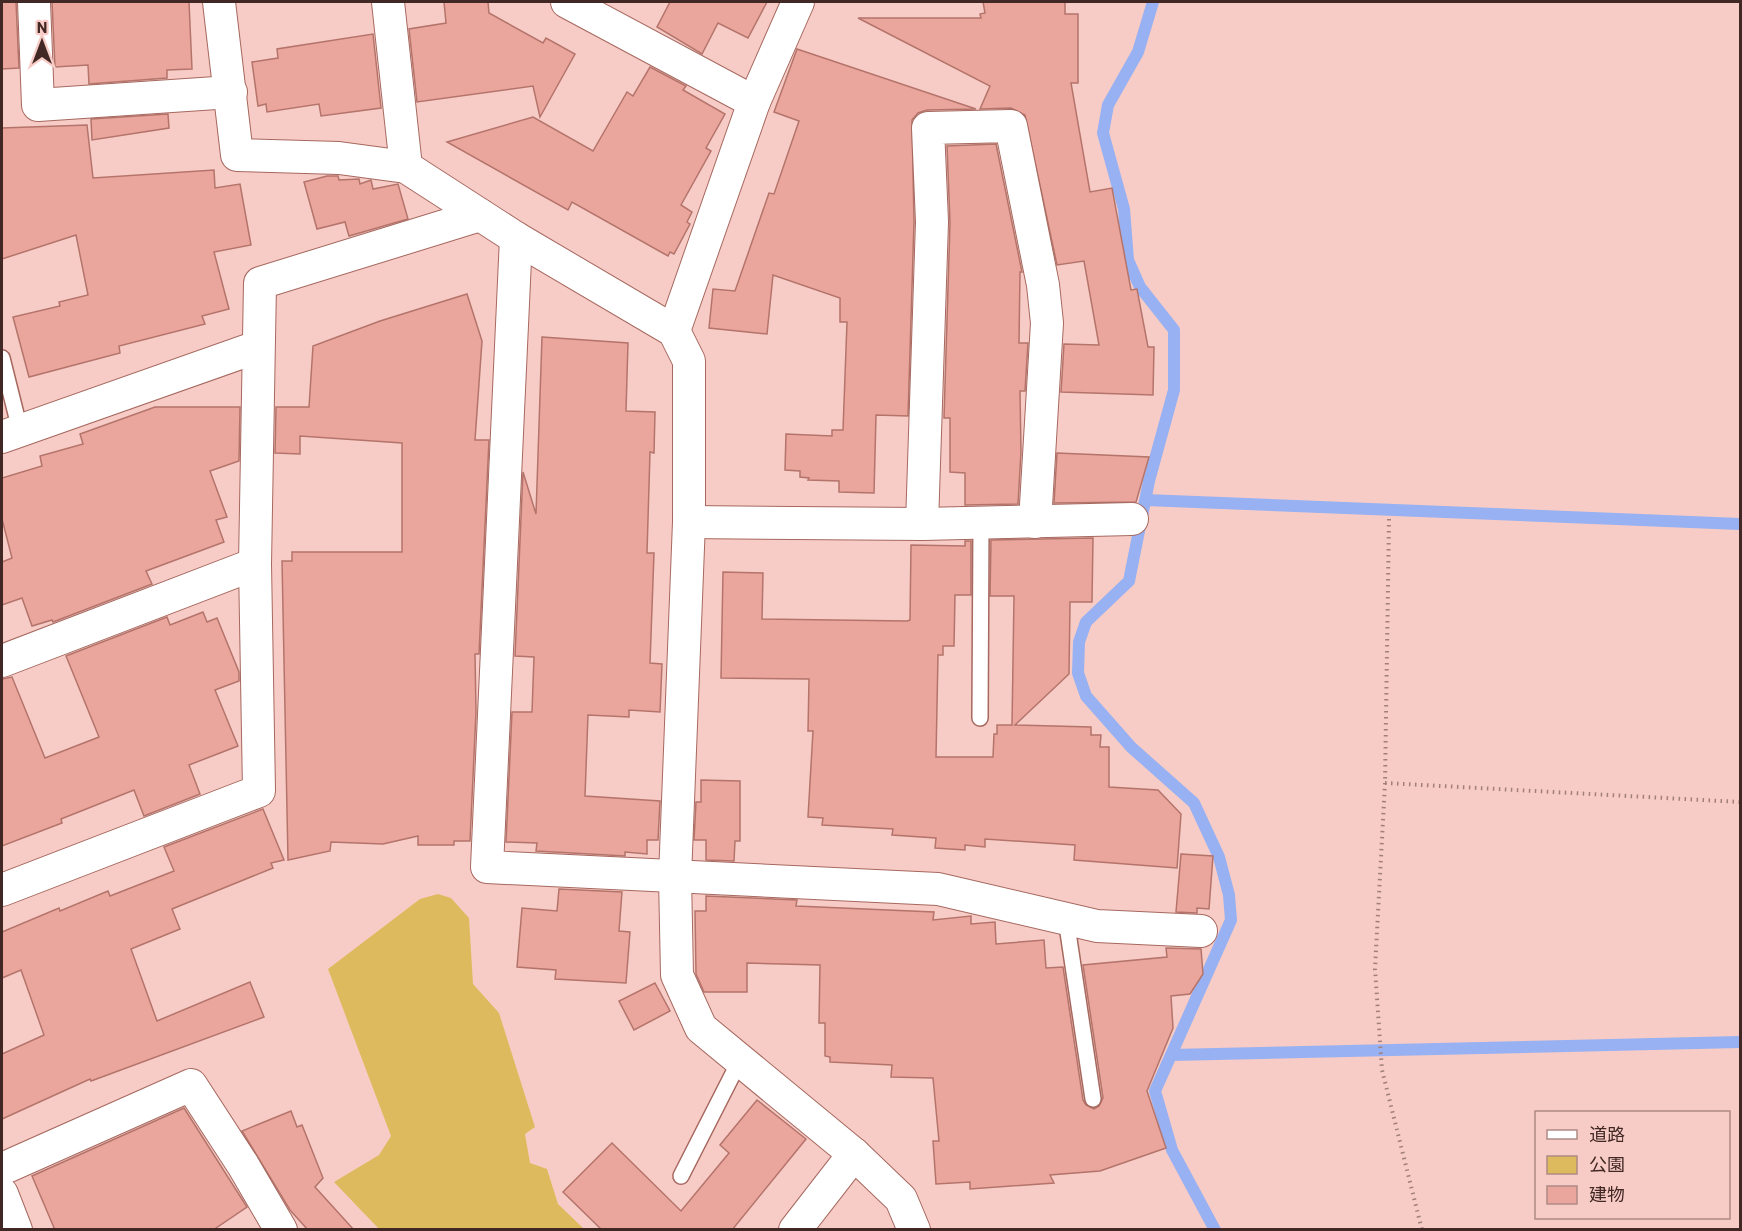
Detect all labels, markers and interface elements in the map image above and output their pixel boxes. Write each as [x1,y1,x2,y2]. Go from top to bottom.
north arrow [12,12,72,72]
text: N [37,17,47,36]
legend [1535,1111,1730,1219]
text: 道路 [1589,1123,1625,1145]
text: 公園 [1589,1153,1625,1175]
text: 建物 [1589,1183,1625,1205]

